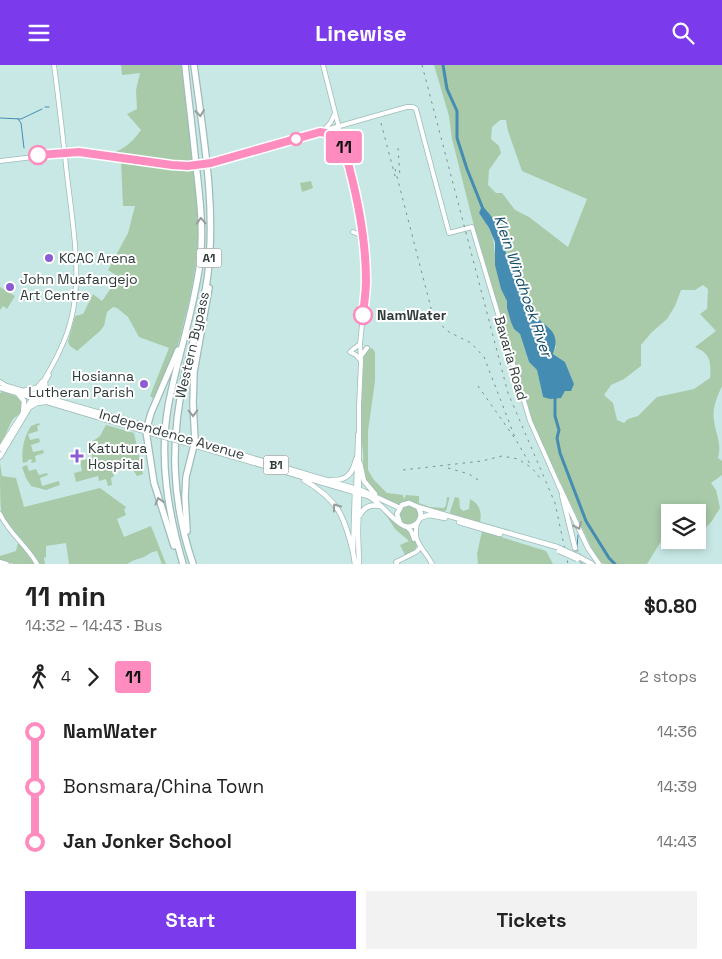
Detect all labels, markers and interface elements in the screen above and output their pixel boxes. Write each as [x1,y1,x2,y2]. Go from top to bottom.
icon: menu [25,19,53,47]
text: Linewise [315,19,407,47]
icon: search [669,19,697,47]
one-way arrow [194,110,205,118]
line badge: 11 [322,131,366,163]
unlabelled marker [289,132,303,146]
text: 11 [336,135,352,158]
unlabelled marker [28,145,48,165]
water label: Klein Windhoek River [490,212,557,360]
one-way arrow [196,217,206,224]
place label: KCAC Arena [59,249,136,267]
road number: A1 [196,249,222,267]
marker: KCAC Arena [43,252,55,264]
place label: John Muafangejo Art Centre [20,270,138,304]
marker: John Muafangejo Art Centre [4,281,16,293]
street label: Western Bypass [171,290,213,400]
marker: NamWater [353,305,373,325]
place label: NamWater [377,306,447,324]
street label: Bavaria Road [490,314,532,402]
place label: Hosianna Lutheran Parish [28,367,134,401]
marker: Hosianna Lutheran Parish [138,378,150,390]
street label: Independence Avenue [97,405,247,463]
one-way arrow [188,410,199,418]
place label: Katutura Hospital [88,439,147,473]
marker: Katutura Hospital [70,449,84,463]
road number: B1 [264,455,288,475]
one-way arrow [154,498,164,506]
one-way arrow [333,503,342,513]
map controls [661,504,706,549]
button: layers [661,504,706,549]
one-way arrow [572,521,582,530]
text: 11 min [25,578,106,614]
text: $0.80 [644,594,697,619]
text: 14:32 – 14:43 · Bus [25,615,162,636]
icon: walk [25,663,53,691]
icon: forward [79,663,107,691]
text: 11 [125,665,141,688]
text: 4 [61,666,71,687]
text: 2 stops [639,666,697,687]
text: NamWater [63,719,157,744]
text: 14:36 [657,721,697,742]
text: Bonsmara/China Town [63,774,264,799]
text: 14:39 [657,776,697,797]
text: Jan Jonker School [63,829,232,854]
text: 14:43 [657,831,697,852]
button: Start [25,891,356,949]
button: Tickets [366,891,697,949]

